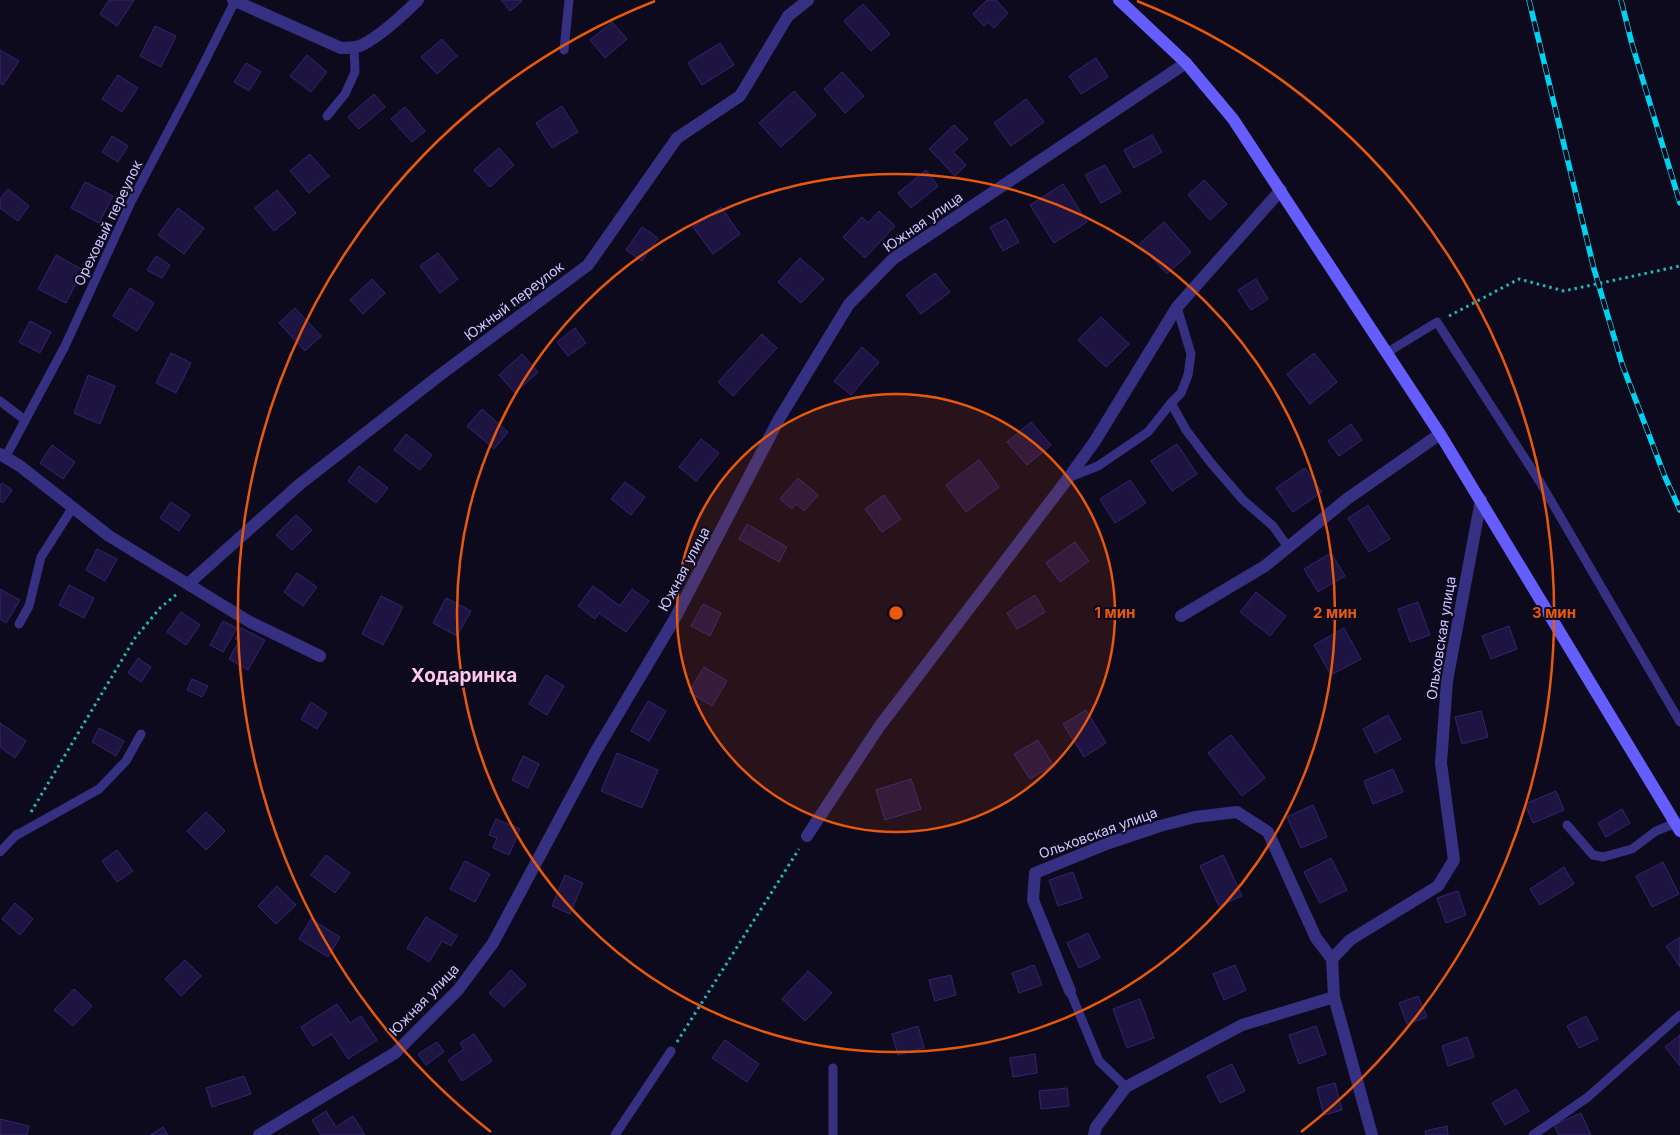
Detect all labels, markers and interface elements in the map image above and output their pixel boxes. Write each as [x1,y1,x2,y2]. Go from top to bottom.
street label: Ореховый переулок [70,157,145,288]
street label: Южная улица [880,188,966,255]
street label: Южный переулок [460,257,567,344]
street label: Южная улица [654,524,713,614]
street label: Ольховская улица [1422,575,1459,701]
text: 1 мин [1095,603,1135,622]
text: 2 мин [1313,603,1357,622]
text: 3 мин [1532,603,1576,622]
centre of rings [887,604,905,622]
district label: Ходаринка [411,664,517,687]
street label: Ольховская улица [1036,803,1159,862]
street label: Южная улица [385,960,462,1039]

